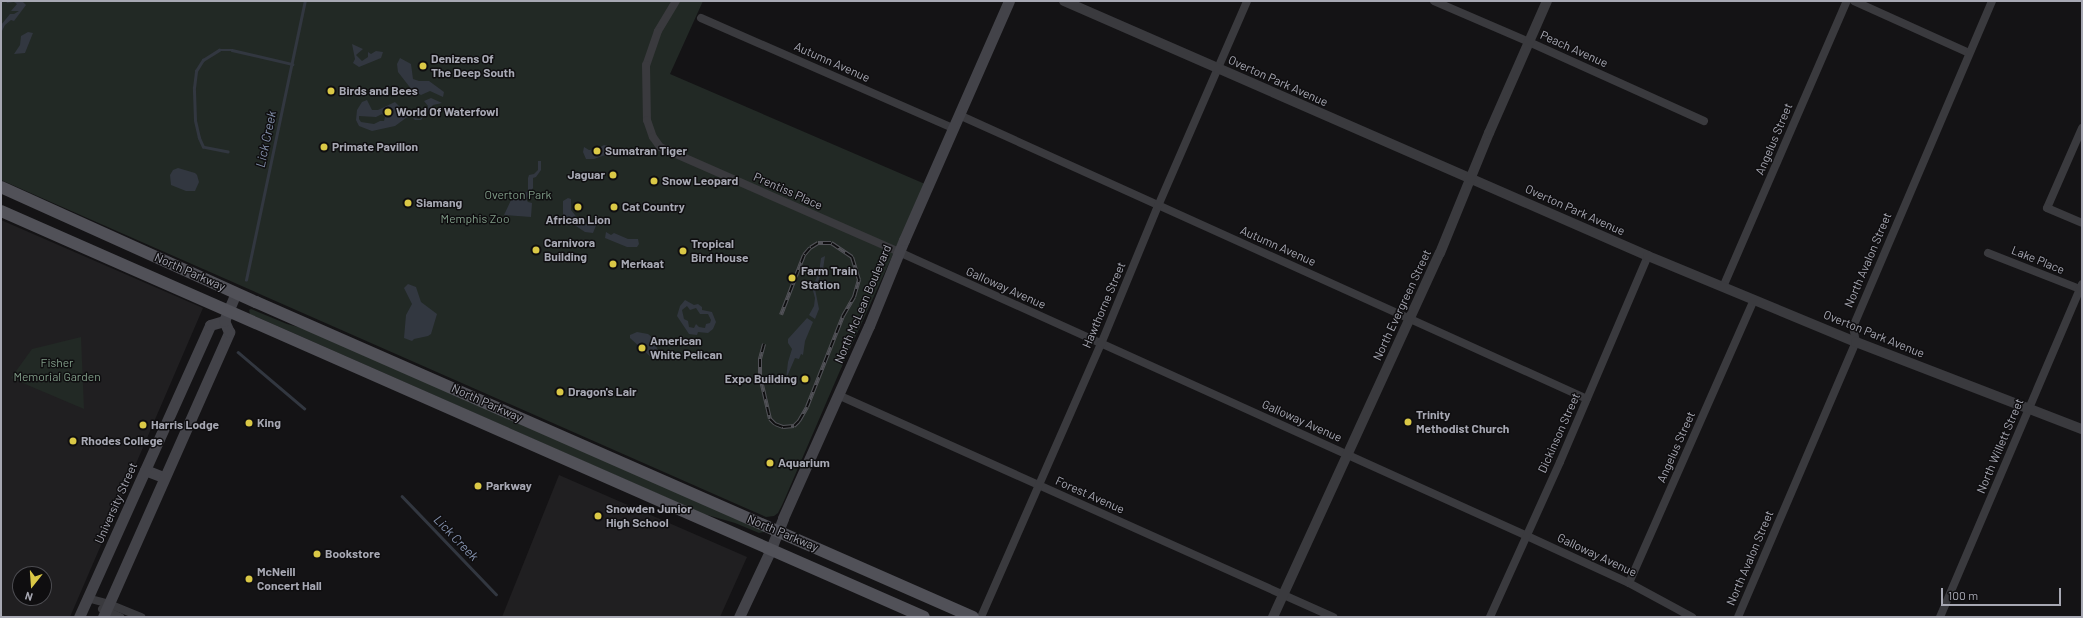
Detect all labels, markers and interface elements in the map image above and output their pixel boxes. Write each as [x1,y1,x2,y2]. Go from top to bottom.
street label: Peach Avenue [1538,28,1610,70]
street label: Autumn Avenue [792,39,872,85]
place label: Denizens Of The Deep South [431,52,515,80]
street label: Overton Park Avenue [1226,53,1330,109]
marker: Denizens Of The Deep South [418,61,428,71]
place label: Birds and Bees [339,84,418,98]
marker: Birds and Bees [326,86,336,96]
street label: Angelus Street [1752,101,1796,177]
place label: World Of Waterfowl [396,105,498,119]
marker: World Of Waterfowl [383,107,393,117]
water label: Lick Creek [252,109,280,169]
place label: Primate Pavillon [332,140,418,154]
marker: Primate Pavillon [319,142,329,152]
place label: Sumatran Tiger [605,144,687,158]
marker: Sumatran Tiger [592,146,602,156]
place label: Jaguar [568,168,605,182]
street label: Prentiss Place [751,169,825,213]
marker: Jaguar [608,170,618,180]
place label: Snow Leopard [662,174,738,188]
marker: Snow Leopard [649,176,659,186]
street label: Overton Park Avenue [1523,182,1627,238]
park label: Overton Park [484,188,552,202]
place label: Siamang [416,196,462,210]
marker: Siamang [403,198,413,208]
place label: Cat Country [622,200,685,214]
marker: African Lion [573,202,583,212]
marker: Cat Country [609,202,619,212]
street label: North Avalon Street [1841,210,1895,310]
park label: Memphis Zoo [441,212,509,226]
place label: African Lion [546,213,610,227]
street label: Autumn Avenue [1238,223,1318,269]
place label: Carnivora Building [544,236,595,264]
place label: Tropical Bird House [691,237,748,265]
street label: North McLean Boulevard [831,243,895,365]
street label: Lake Place [2009,243,2067,277]
marker: Carnivora Building [531,245,541,255]
marker: Tropical Bird House [678,246,688,256]
street label: North Evergreen Street [1370,247,1434,363]
street label: North Parkway [152,250,228,294]
place label: Merkaat [621,257,664,271]
marker: Merkaat [608,259,618,269]
street label: Hawthorne Street [1079,260,1129,350]
place label: Farm Train Station [801,264,857,292]
street label: Galloway Avenue [964,264,1048,312]
marker: Farm Train Station [786,272,798,284]
street label: Overton Park Avenue [1821,307,1927,361]
place label: American White Pelican [650,334,722,362]
marker: American White Pelican [637,343,647,353]
park label: Fisher Memorial Garden [13,356,101,384]
place label: Expo Building [725,372,797,386]
marker: Expo Building [800,374,810,384]
street label: North Parkway [449,381,525,425]
place label: Dragon's Lair [568,385,637,399]
marker: Dragon's Lair [555,387,565,397]
street label: Dickinson Street [1535,391,1583,475]
street label: North Willett Street [1973,396,2027,496]
street label: Galloway Avenue [1260,397,1344,445]
place label: Trinity Methodist Church [1416,408,1509,436]
street label: Angelus Street [1654,409,1698,485]
place label: King [257,416,281,430]
marker: Trinity Methodist Church [1403,417,1413,427]
place label: Harris Lodge [151,418,219,432]
marker: King [244,418,254,428]
marker: Harris Lodge [138,420,148,430]
place label: Rhodes College [81,434,163,448]
marker: Rhodes College [68,436,78,446]
place label: Aquarium [778,456,830,470]
marker: Aquarium [765,458,775,468]
street label: University Street [92,460,140,546]
street label: Forest Avenue [1053,473,1127,517]
place label: Parkway [486,479,532,493]
marker: Parkway [473,481,483,491]
place label: Snowden Junior High School [606,502,692,530]
street label: North Avalon Street [1723,508,1777,608]
marker: Snowden Junior High School [593,511,603,521]
water label: Lick Creek [430,512,482,564]
street label: North Parkway [745,512,821,554]
street label: Galloway Avenue [1555,530,1639,580]
place label: Bookstore [325,547,380,561]
marker: Bookstore [312,549,322,559]
place label: McNeill Concert Hall [257,565,322,593]
north arrow [12,566,52,606]
marker: McNeill Concert Hall [244,574,254,584]
scale bar [1943,580,2063,606]
text: 100 m [1948,588,1978,602]
text: N [23,590,34,604]

